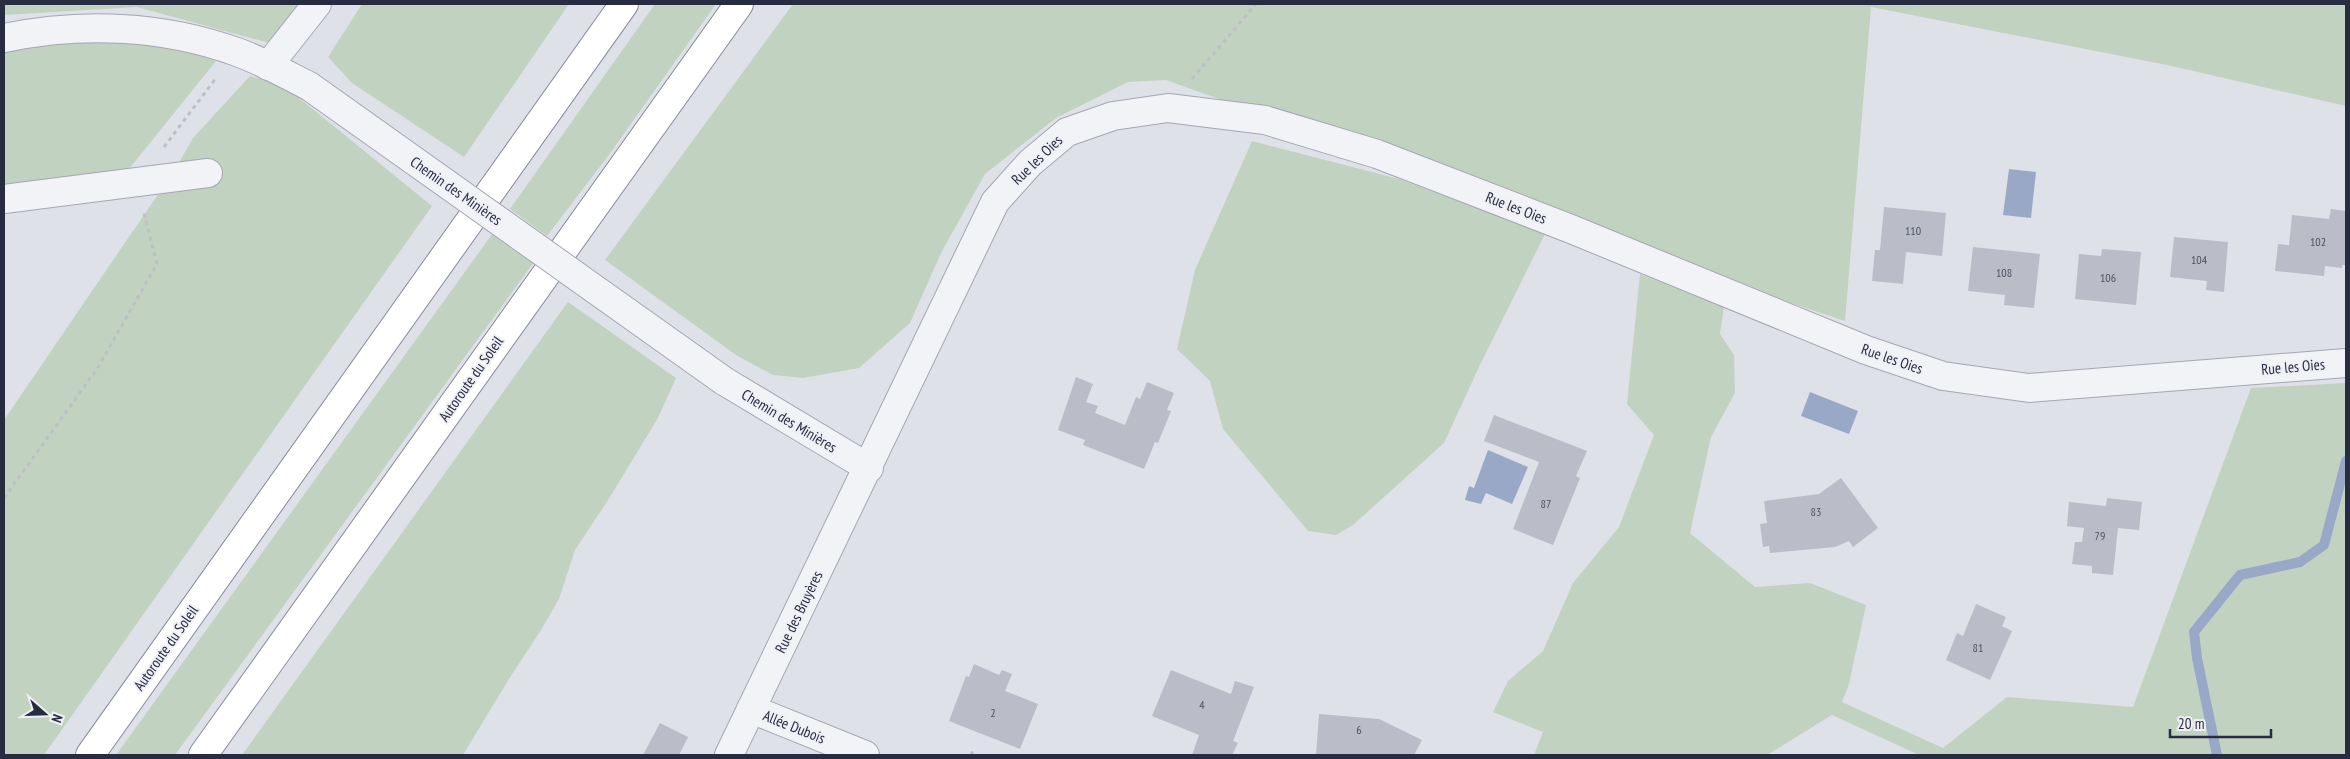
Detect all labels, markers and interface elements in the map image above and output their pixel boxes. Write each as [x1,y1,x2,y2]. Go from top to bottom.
street label: Rue les Oies [1007,131,1066,189]
street label: Chemin des Minières [407,152,506,229]
street label: Rue les Oies [1483,187,1549,228]
house number: 110 [1905,223,1921,238]
house number: 102 [2310,234,2326,249]
house number: 104 [2191,252,2208,267]
house number: 108 [1996,265,2012,280]
house number: 106 [2100,270,2116,285]
street label: Autoroute du Soleil [434,332,507,425]
street label: Rue les Oies [1859,339,1925,378]
street label: Rue les Oies [2260,354,2326,379]
street label: Chemin des Minières [738,385,840,456]
house number: 87 [1541,496,1551,511]
house number: 83 [1811,504,1821,519]
house number: 79 [2095,528,2105,543]
street label: Rue des Bruyères [771,568,827,656]
street label: Autoroute du Soleil [129,601,202,694]
house number: 81 [1973,640,1983,655]
north arrow [20,689,70,739]
house number: 4 [1199,697,1205,712]
house number: 2 [990,705,996,720]
street label: Allée Dubois [760,706,828,748]
scale bar [2170,706,2271,738]
text: N [47,712,67,725]
text: 20 m [2178,714,2204,733]
house number: 6 [1356,722,1362,737]

